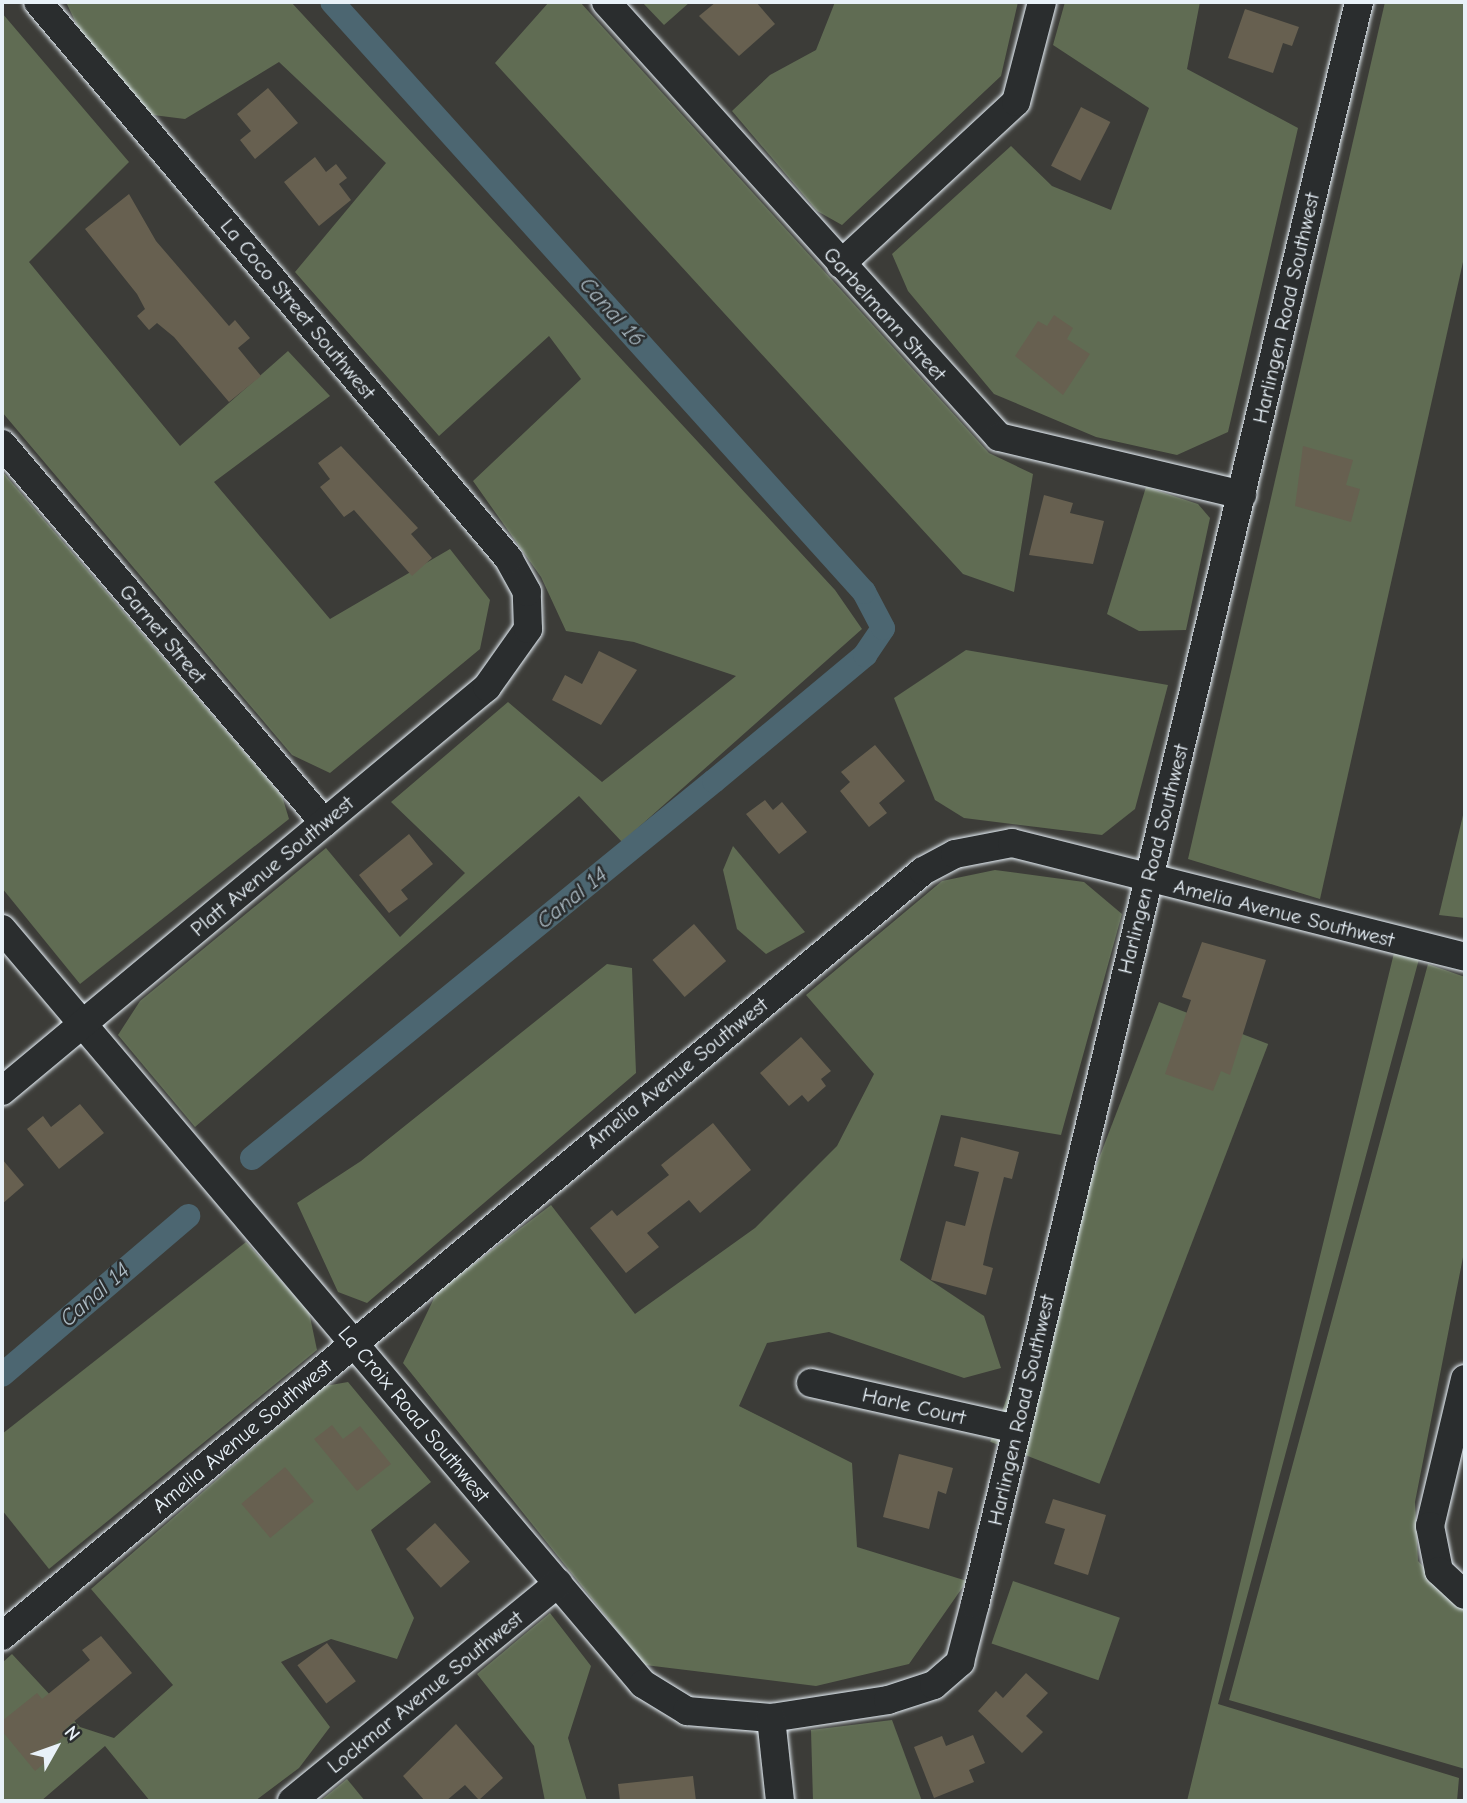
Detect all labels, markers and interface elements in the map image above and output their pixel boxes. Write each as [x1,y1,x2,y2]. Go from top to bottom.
street label: Harlingen Road Southwest [1247,190,1325,426]
street label: La Coco Street Southwest [215,214,381,404]
street label: Garbelmann Street [818,242,952,386]
water label: Canal 16 [573,271,651,353]
street label: Garnet Street [114,579,212,689]
street label: Harlingen Road Southwest [1112,741,1194,977]
street label: Platt Avenue Southwest [185,790,359,942]
water label: Canal 14 [531,861,613,935]
street label: Amelia Avenue Southwest [1171,873,1397,953]
street label: Amelia Avenue Southwest [581,992,773,1154]
water label: Canal 14 [54,1257,136,1333]
street label: Harlingen Road Southwest [982,1292,1060,1528]
street label: La Croix Road Southwest [333,1321,495,1507]
street label: Amelia Avenue Southwest [147,1354,337,1518]
street label: Harle Court [860,1382,968,1430]
street label: Lockmar Avenue Southwest [322,1605,528,1779]
north arrow [21,1712,91,1782]
text: N [60,1722,84,1745]

